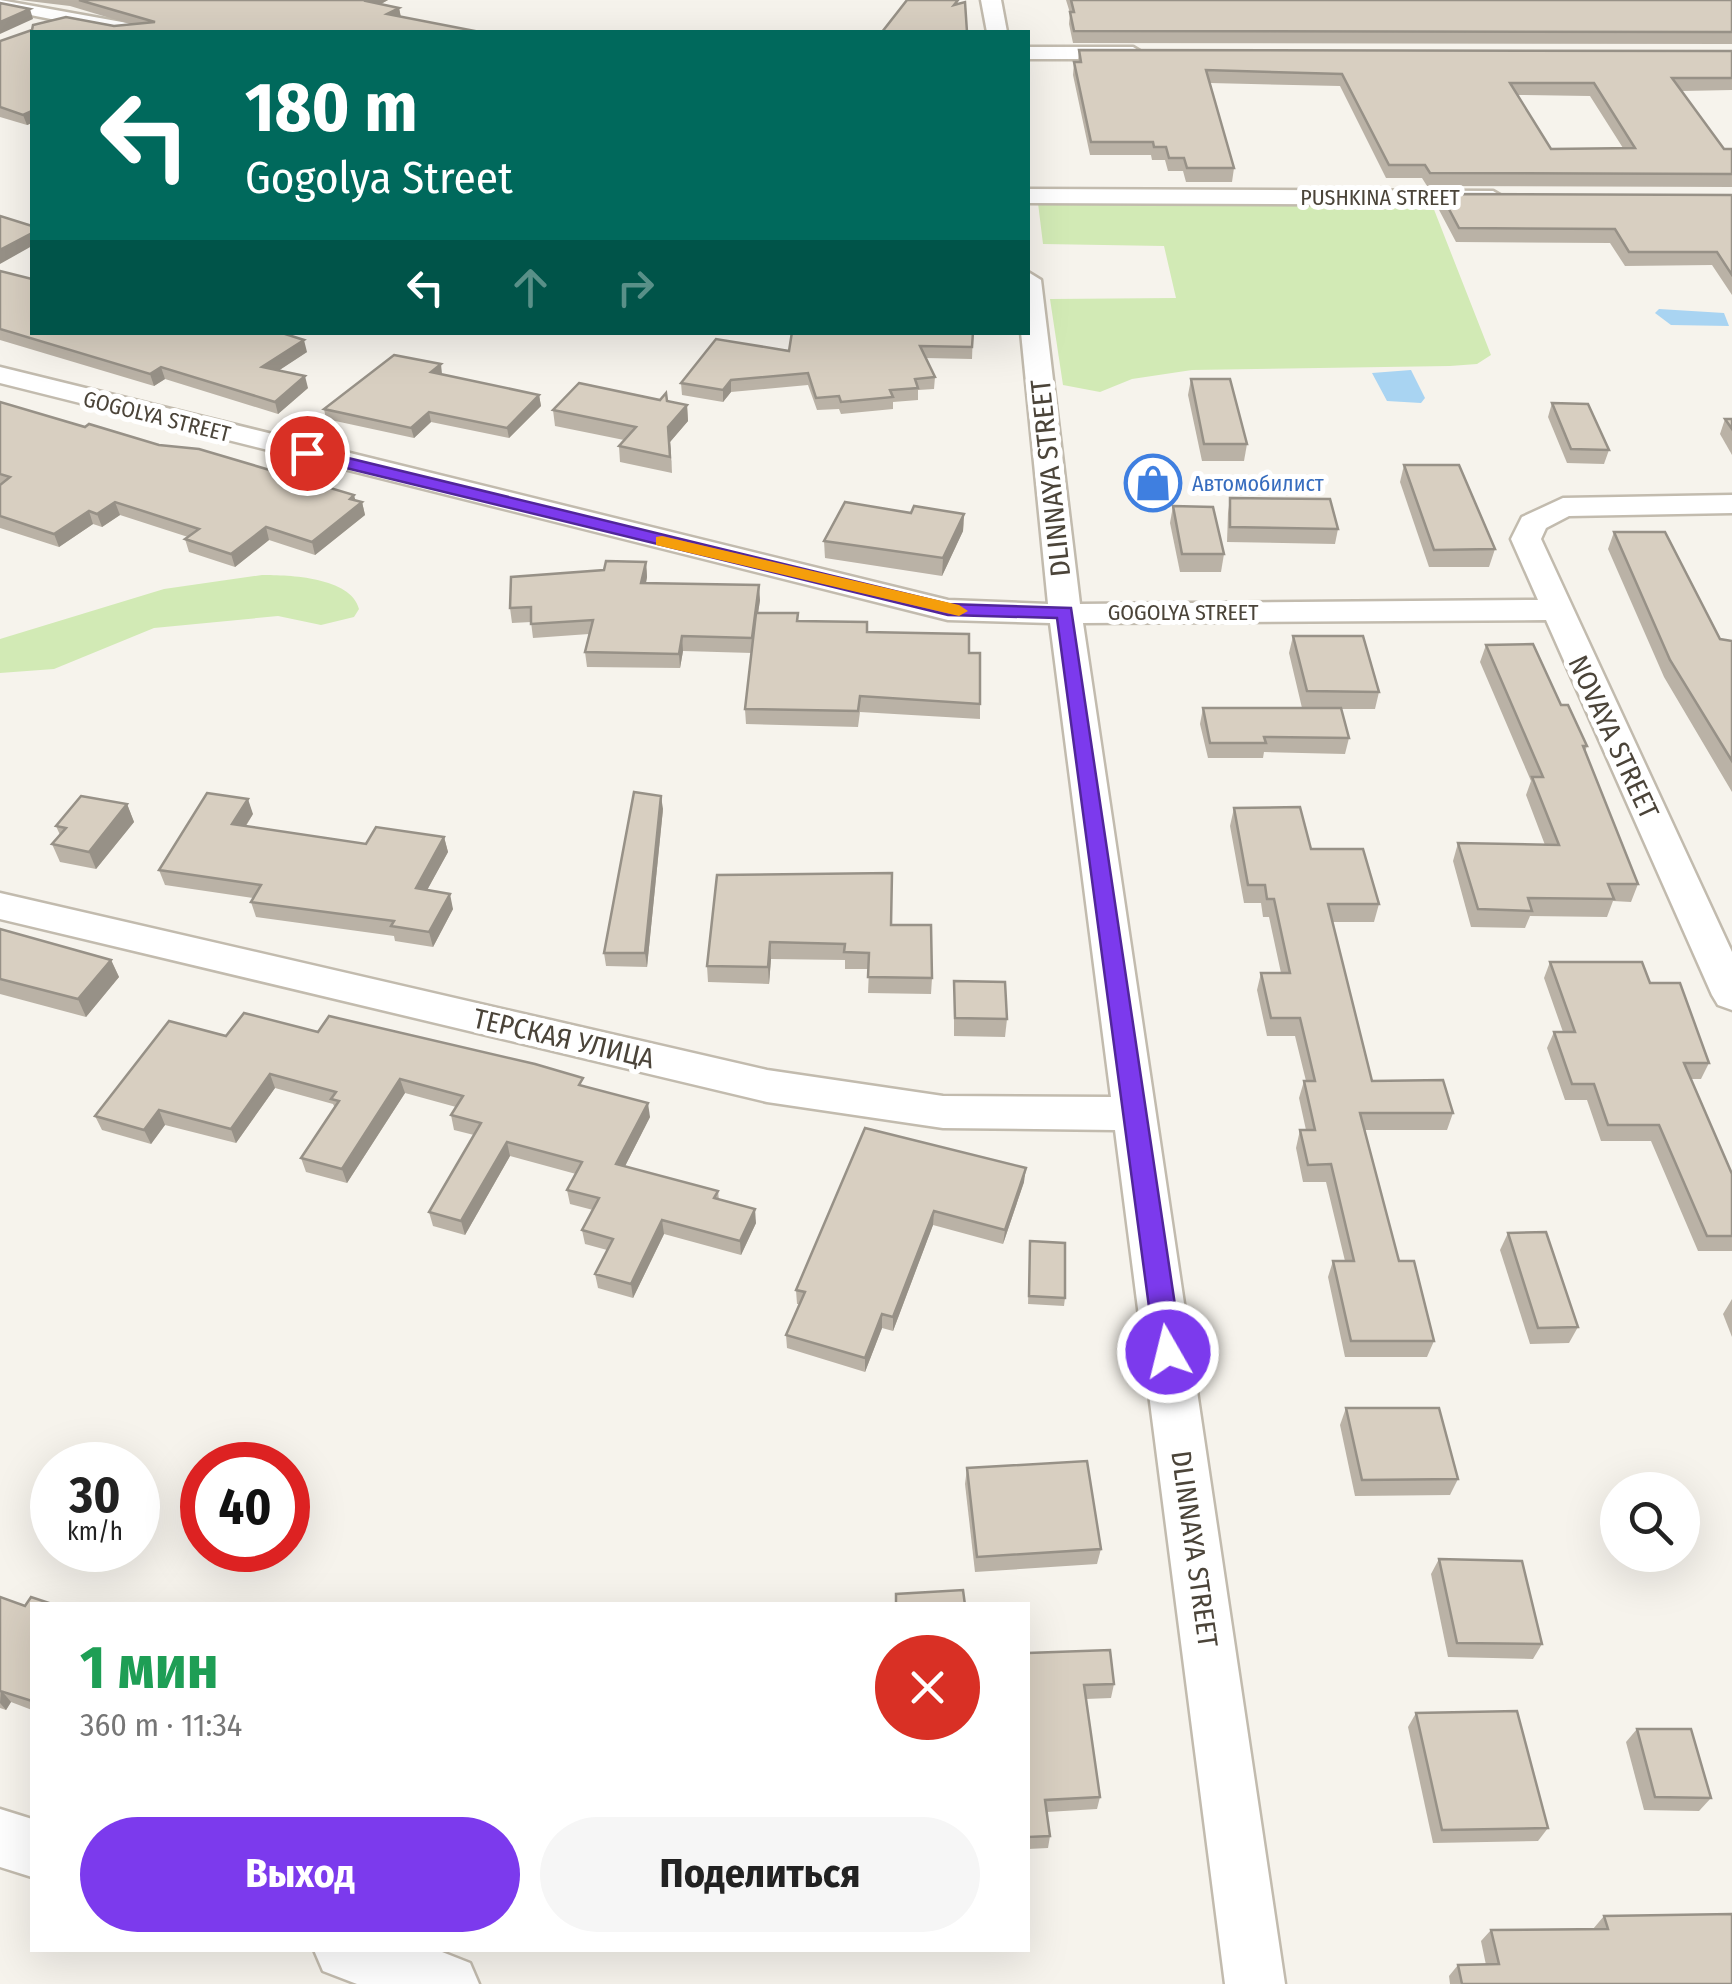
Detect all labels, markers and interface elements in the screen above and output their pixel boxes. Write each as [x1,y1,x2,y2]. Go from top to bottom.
text: 180 m [245,66,418,150]
icon: left [80,70,210,200]
text: Gogolya Street [245,151,513,205]
street label: PUSHKINA STREET [1300,184,1461,211]
icon: left [398,260,453,315]
icon: ahead [503,260,558,315]
icon: right [608,260,663,315]
street label: DLINNAYA STREET [1024,378,1077,578]
street label: GOGOLYA STREET [81,385,234,448]
pin [265,411,350,496]
icon: arrive [280,426,335,481]
shop icon: Автомобилист [1123,453,1183,513]
place label: Автомобилист [1192,470,1324,497]
street label: GOGOLYA STREET [1108,599,1259,626]
street label: NOVAYA STREET [1561,650,1666,824]
street label: ТЕРСКАЯ УЛИЦА [470,1002,658,1075]
position arrow [1116,1300,1220,1404]
speed limit sign: 40 [180,1442,310,1572]
street label: DLINNAYA STREET [1164,1449,1225,1649]
text: 30 [70,1465,120,1525]
map controls [1600,1472,1700,1572]
button: search [1600,1472,1700,1572]
text: km/h [67,1517,123,1547]
text: 1 мин [80,1632,219,1704]
button: close [875,1635,980,1740]
text: 360 m · 11:34 [80,1706,242,1744]
button: Выход [80,1817,520,1932]
button: Поделиться [540,1817,980,1932]

